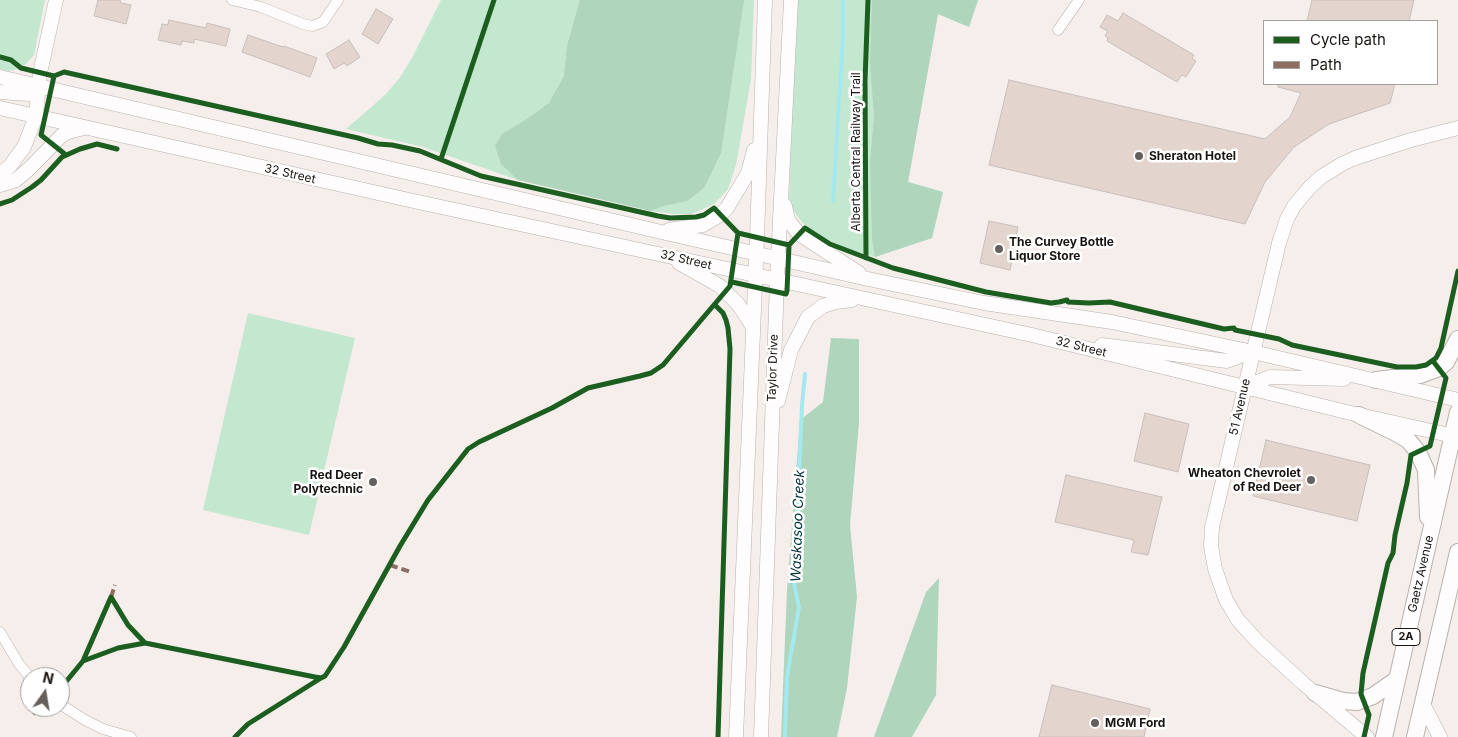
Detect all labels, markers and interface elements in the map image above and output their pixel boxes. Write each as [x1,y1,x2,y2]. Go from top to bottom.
legend [1263,20,1438,85]
text: Cycle path [1310,30,1386,49]
text: Path [1310,55,1342,74]
street label: Alberta Central Railway Trail [849,72,863,232]
place label: Sheraton Hotel [1149,149,1236,163]
marker: Sheraton Hotel [1133,150,1145,162]
street label: 32 Street [263,161,317,187]
place label: The Curvey Bottle Liquor Store [1009,235,1114,263]
marker: The Curvey Bottle Liquor Store [993,243,1005,255]
street label: 32 Street [659,247,713,273]
street label: Taylor Drive [765,334,781,402]
street label: 32 Street [1054,334,1108,360]
street label: 51 Avenue [1226,377,1254,437]
place label: Wheaton Chevrolet of Red Deer [1188,466,1301,494]
place label: Red Deer Polytechnic [293,468,363,496]
water label: Waskasoo Creek [788,470,808,582]
marker: Wheaton Chevrolet of Red Deer [1305,474,1317,486]
marker: Red Deer Polytechnic [367,476,379,488]
street label: Gaetz Avenue [1405,534,1437,614]
road number: 2A [1392,628,1420,646]
north arrow [20,667,70,717]
text: N [41,668,55,687]
place label: MGM Ford [1105,716,1165,730]
marker: MGM Ford [1089,717,1101,729]

